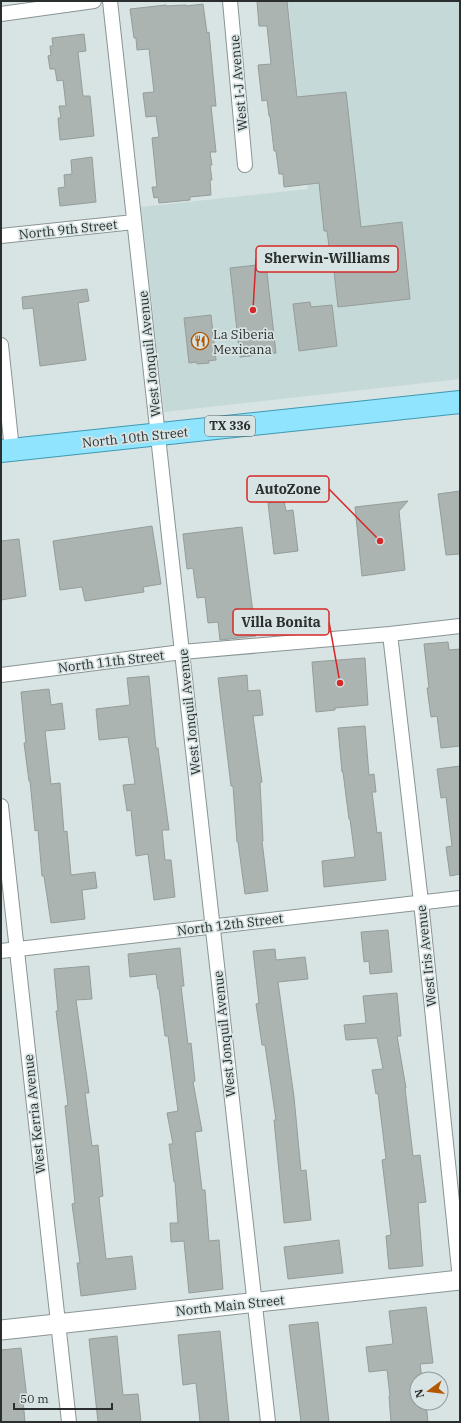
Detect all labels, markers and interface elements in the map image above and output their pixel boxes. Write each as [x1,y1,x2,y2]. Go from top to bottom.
street label: West I-J Avenue [226,34,251,132]
street label: North 9th Street [18,216,119,243]
callout: Sherwin-Williams [256,246,398,272]
text: Sherwin-Williams [264,249,390,267]
street label: West Jonquil Avenue [134,290,165,418]
place label: La Siberia Mexicana [213,326,274,358]
restaurant icon: La Siberia Mexicana [190,331,210,351]
road number: TX 336 [205,416,255,436]
street label: North 10th Street [81,423,189,452]
callout: AutoZone [247,476,329,502]
text: AutoZone [255,480,321,498]
callout: Villa Bonita [233,609,329,635]
text: Villa Bonita [241,613,321,631]
street label: North 11th Street [57,647,166,676]
street label: West Jonquil Avenue [174,648,205,776]
street label: West Iris Avenue [413,904,440,1008]
street label: North 12th Street [176,910,285,939]
street label: West Jonquil Avenue [209,970,240,1098]
street label: West Kerria Avenue [20,1053,49,1175]
street label: North Main Street [175,1291,286,1320]
north arrow [409,1371,449,1411]
scale bar [14,1385,112,1411]
text: N [411,1387,427,1400]
text: 50 m [20,1391,49,1406]

